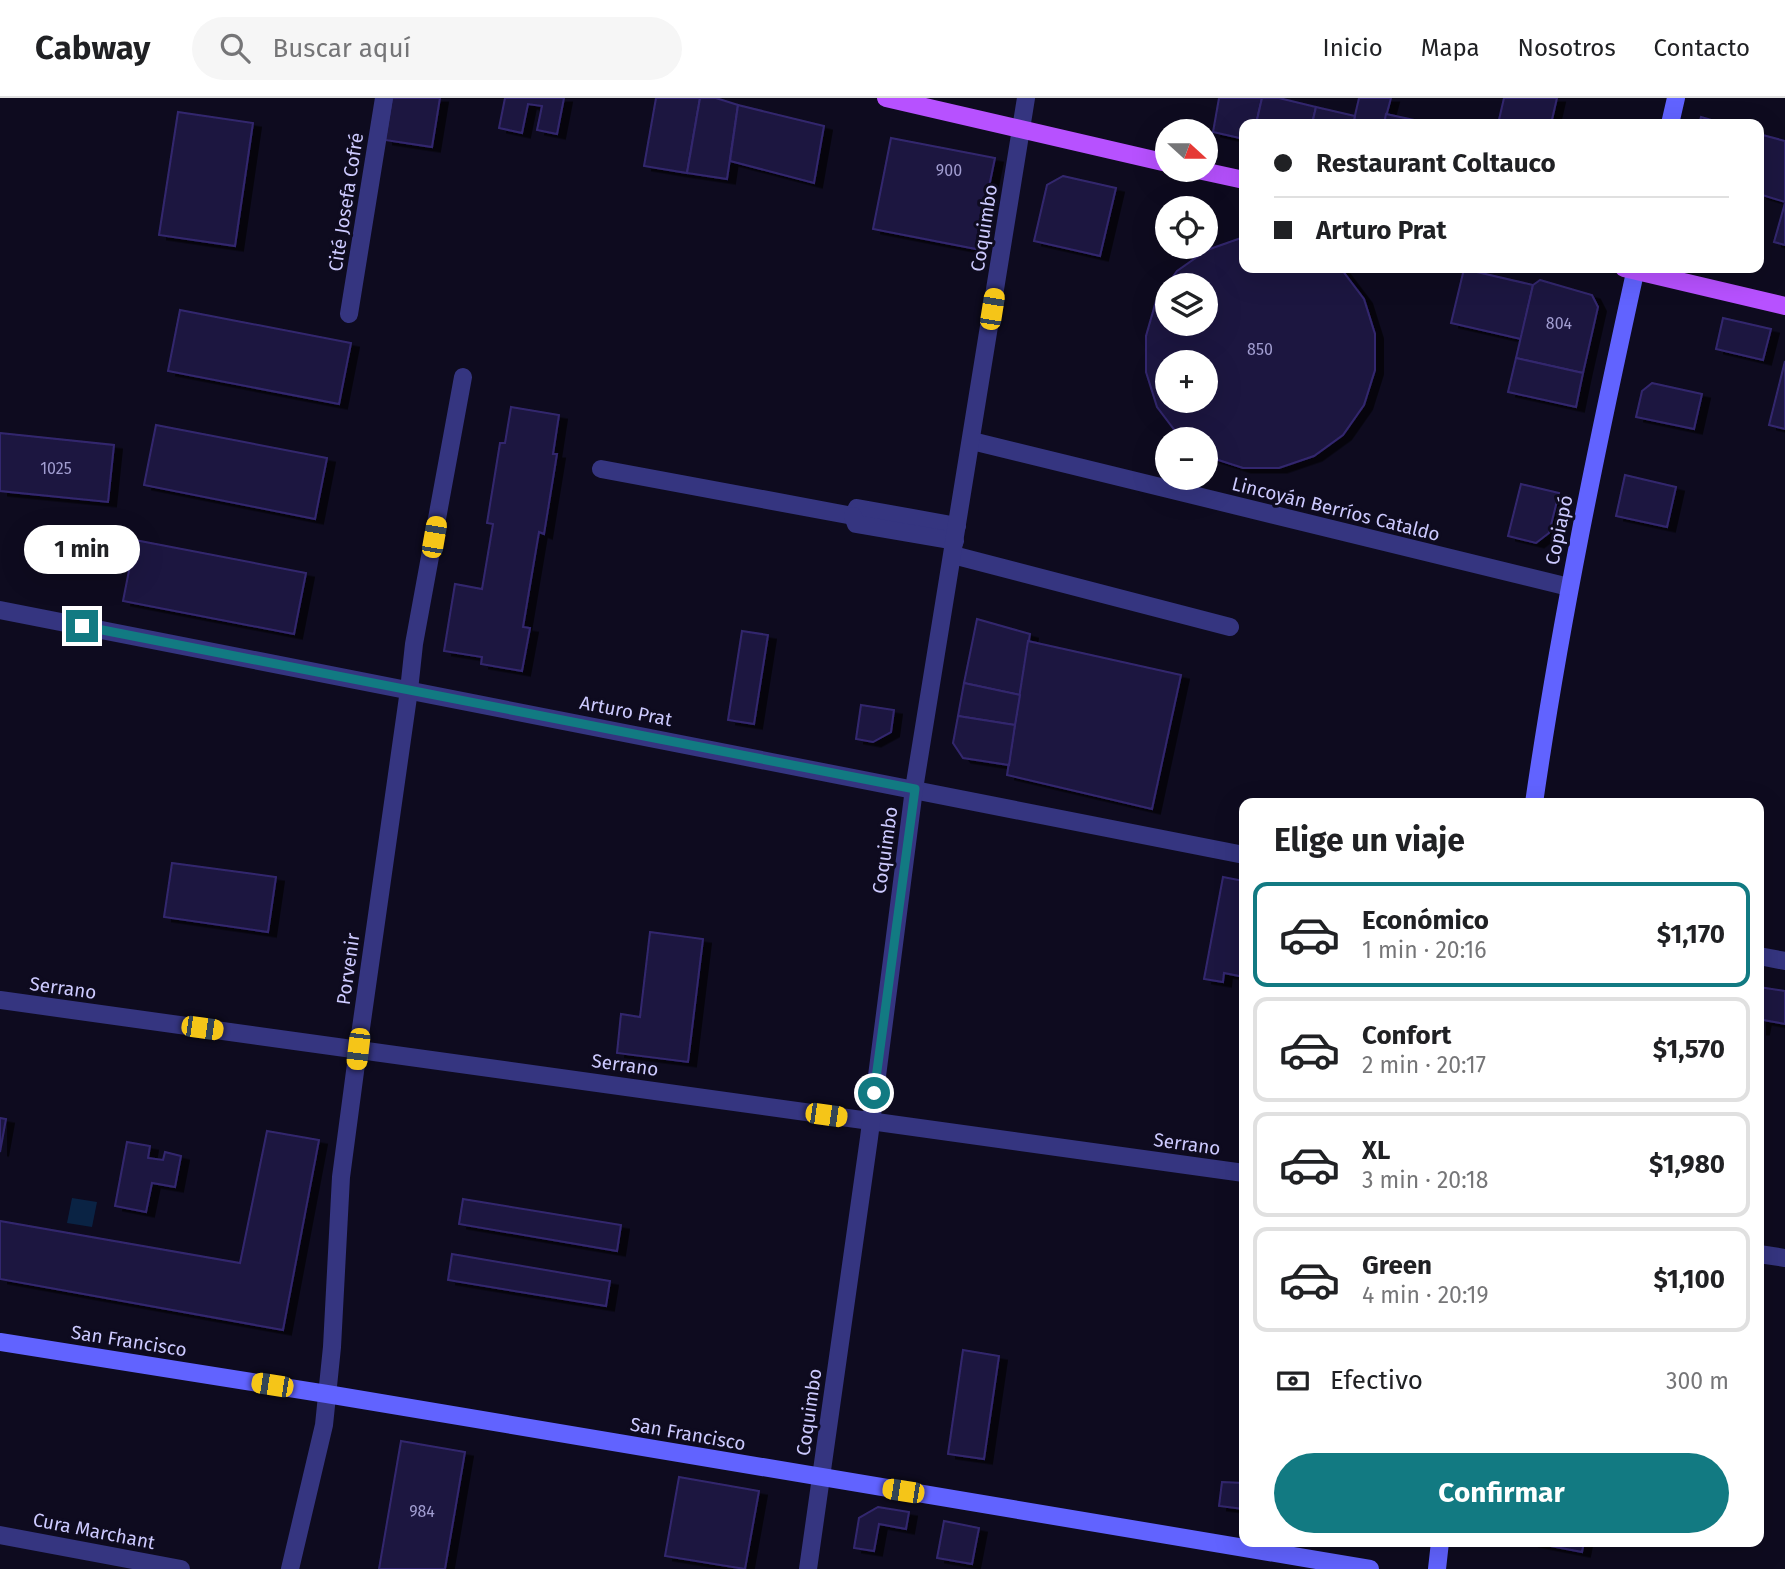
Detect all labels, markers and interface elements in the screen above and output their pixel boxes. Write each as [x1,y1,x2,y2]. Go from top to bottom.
search box [192,17,682,80]
text: Cabway [35,28,150,68]
icon: search [216,29,254,67]
text: Buscar aquí [272,33,411,64]
text: Inicio [1323,34,1383,62]
text: Mapa [1421,34,1480,62]
text: Nosotros [1518,34,1616,62]
text: Contacto [1654,34,1750,62]
north arrow [1155,119,1218,182]
map controls [1155,119,1218,490]
street label: Cité Josefa Cofré [324,131,368,273]
text: Restaurant Coltauco [1316,148,1556,179]
house number: 900 [936,161,962,180]
street label: Coquimbo [966,183,1002,273]
button: locate [1155,196,1218,259]
text: Arturo Prat [1316,215,1447,246]
button: layers [1155,273,1218,336]
car [979,287,1006,331]
house number: 804 [1546,314,1573,333]
house number: 850 [1247,340,1273,359]
button: + [1155,350,1218,413]
button: − [1155,427,1218,490]
house number: 1025 [40,459,72,478]
street label: Lincoyán Berríos Cataldo [1230,472,1442,546]
street label: Copiapó [1540,493,1578,567]
car [421,514,448,560]
callout: 1 min [24,524,140,574]
text: 1 min [54,535,110,563]
route end [66,610,98,642]
street label: Arturo Prat [578,691,674,731]
street label: Coquimbo [868,805,902,895]
text: Elige un viaje [1274,821,1465,859]
icon: car [1278,903,1341,966]
text: Económico [1362,905,1489,936]
text: $1,170 [1657,919,1725,950]
street label: Porvenir [332,931,365,1006]
text: 1 min · 20:16 [1362,936,1486,964]
street label: Serrano [28,972,98,1004]
car [180,1015,225,1041]
icon: car [1278,1018,1341,1081]
text: Confort [1362,1020,1451,1051]
car [346,1027,371,1071]
text: $1,570 [1653,1034,1725,1065]
street label: Serrano [590,1049,660,1081]
text: 2 min · 20:17 [1362,1051,1486,1079]
route start [858,1077,890,1109]
car [804,1102,849,1128]
street label: Serrano [1152,1128,1222,1160]
icon: car [1278,1133,1341,1196]
text: XL [1362,1135,1390,1166]
text: $1,980 [1649,1149,1725,1180]
text: 3 min · 20:18 [1362,1166,1488,1194]
icon: car [1278,1248,1341,1311]
text: Green [1362,1250,1432,1281]
text: $1,100 [1653,1264,1725,1295]
text: 4 min · 20:19 [1362,1281,1489,1309]
street label: San Francisco [70,1321,188,1361]
icon: cash [1274,1362,1312,1400]
text: Efectivo [1330,1365,1423,1396]
street label: Coquimbo [792,1367,826,1457]
text: 300 m [1666,1367,1729,1395]
car [250,1371,295,1399]
street label: San Francisco [628,1413,748,1455]
button: Confirmar [1274,1453,1729,1533]
car [881,1477,926,1505]
house number: 984 [409,1502,435,1521]
street label: Cura Marchant [31,1508,157,1554]

